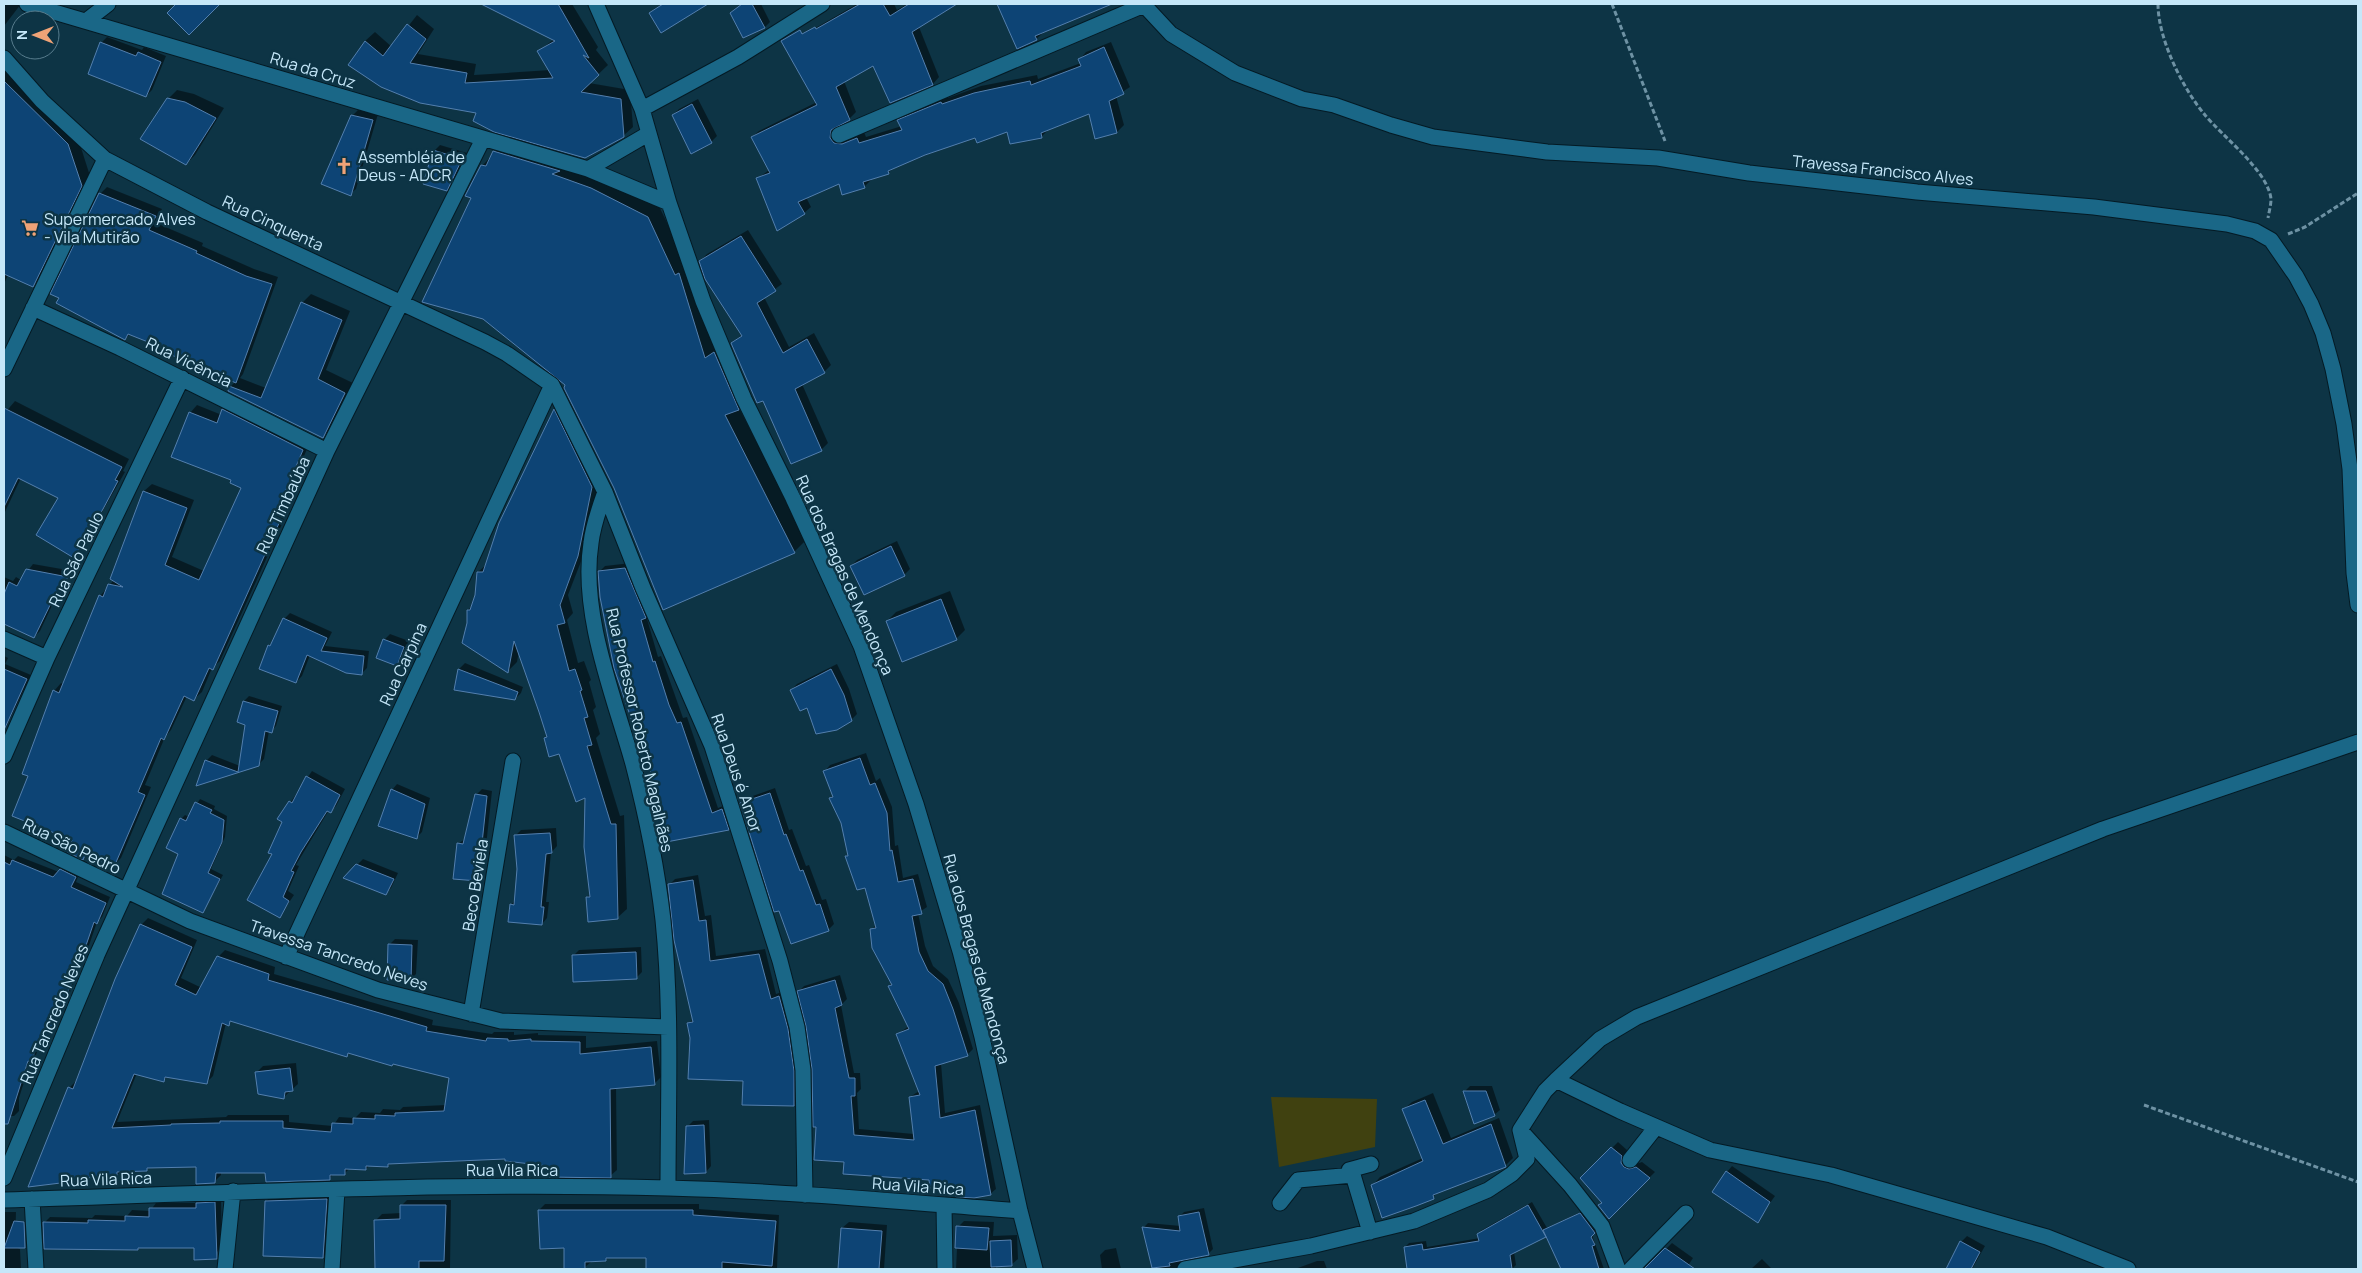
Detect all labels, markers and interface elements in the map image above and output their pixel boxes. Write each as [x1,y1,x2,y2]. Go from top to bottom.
north arrow [10,10,60,60]
text: N [12,30,31,40]
street label: Rua da Cruz [267,47,359,93]
place label: Assembléia de Deus - ADCR [358,146,465,186]
street label: Travessa Francisco Alves [1791,150,1975,190]
church icon: Assembléia de Deus - ADCR [334,156,354,176]
street label: Rua Cinquenta [219,190,327,256]
place label: Supermercado Alves - Vila Mutirão [44,208,196,248]
supermarket icon: Supermercado Alves - Vila Mutirão [20,218,40,238]
street label: Rua Vicência [142,332,236,392]
street label: Rua Timbaúba [251,453,315,557]
street label: Rua dos Bragas de Mendonça [791,472,899,678]
street label: Rua São Paulo [43,507,109,611]
street label: Rua Professor Roberto Magalhães [601,606,679,854]
street label: Rua Carpina [374,619,432,709]
street label: Rua Deus é Amor [706,711,768,836]
street label: Rua São Pedro [19,813,125,879]
street label: Beco Beviela [457,837,493,933]
street label: Rua dos Bragas de Mendonça [938,852,1016,1066]
street label: Travessa Tancredo Neves [247,914,431,996]
street label: Rua Tancredo Neves [15,941,93,1087]
street label: Rua Vila Rica [466,1159,558,1181]
street label: Rua Vila Rica [60,1166,152,1192]
street label: Rua Vila Rica [871,1172,965,1200]

